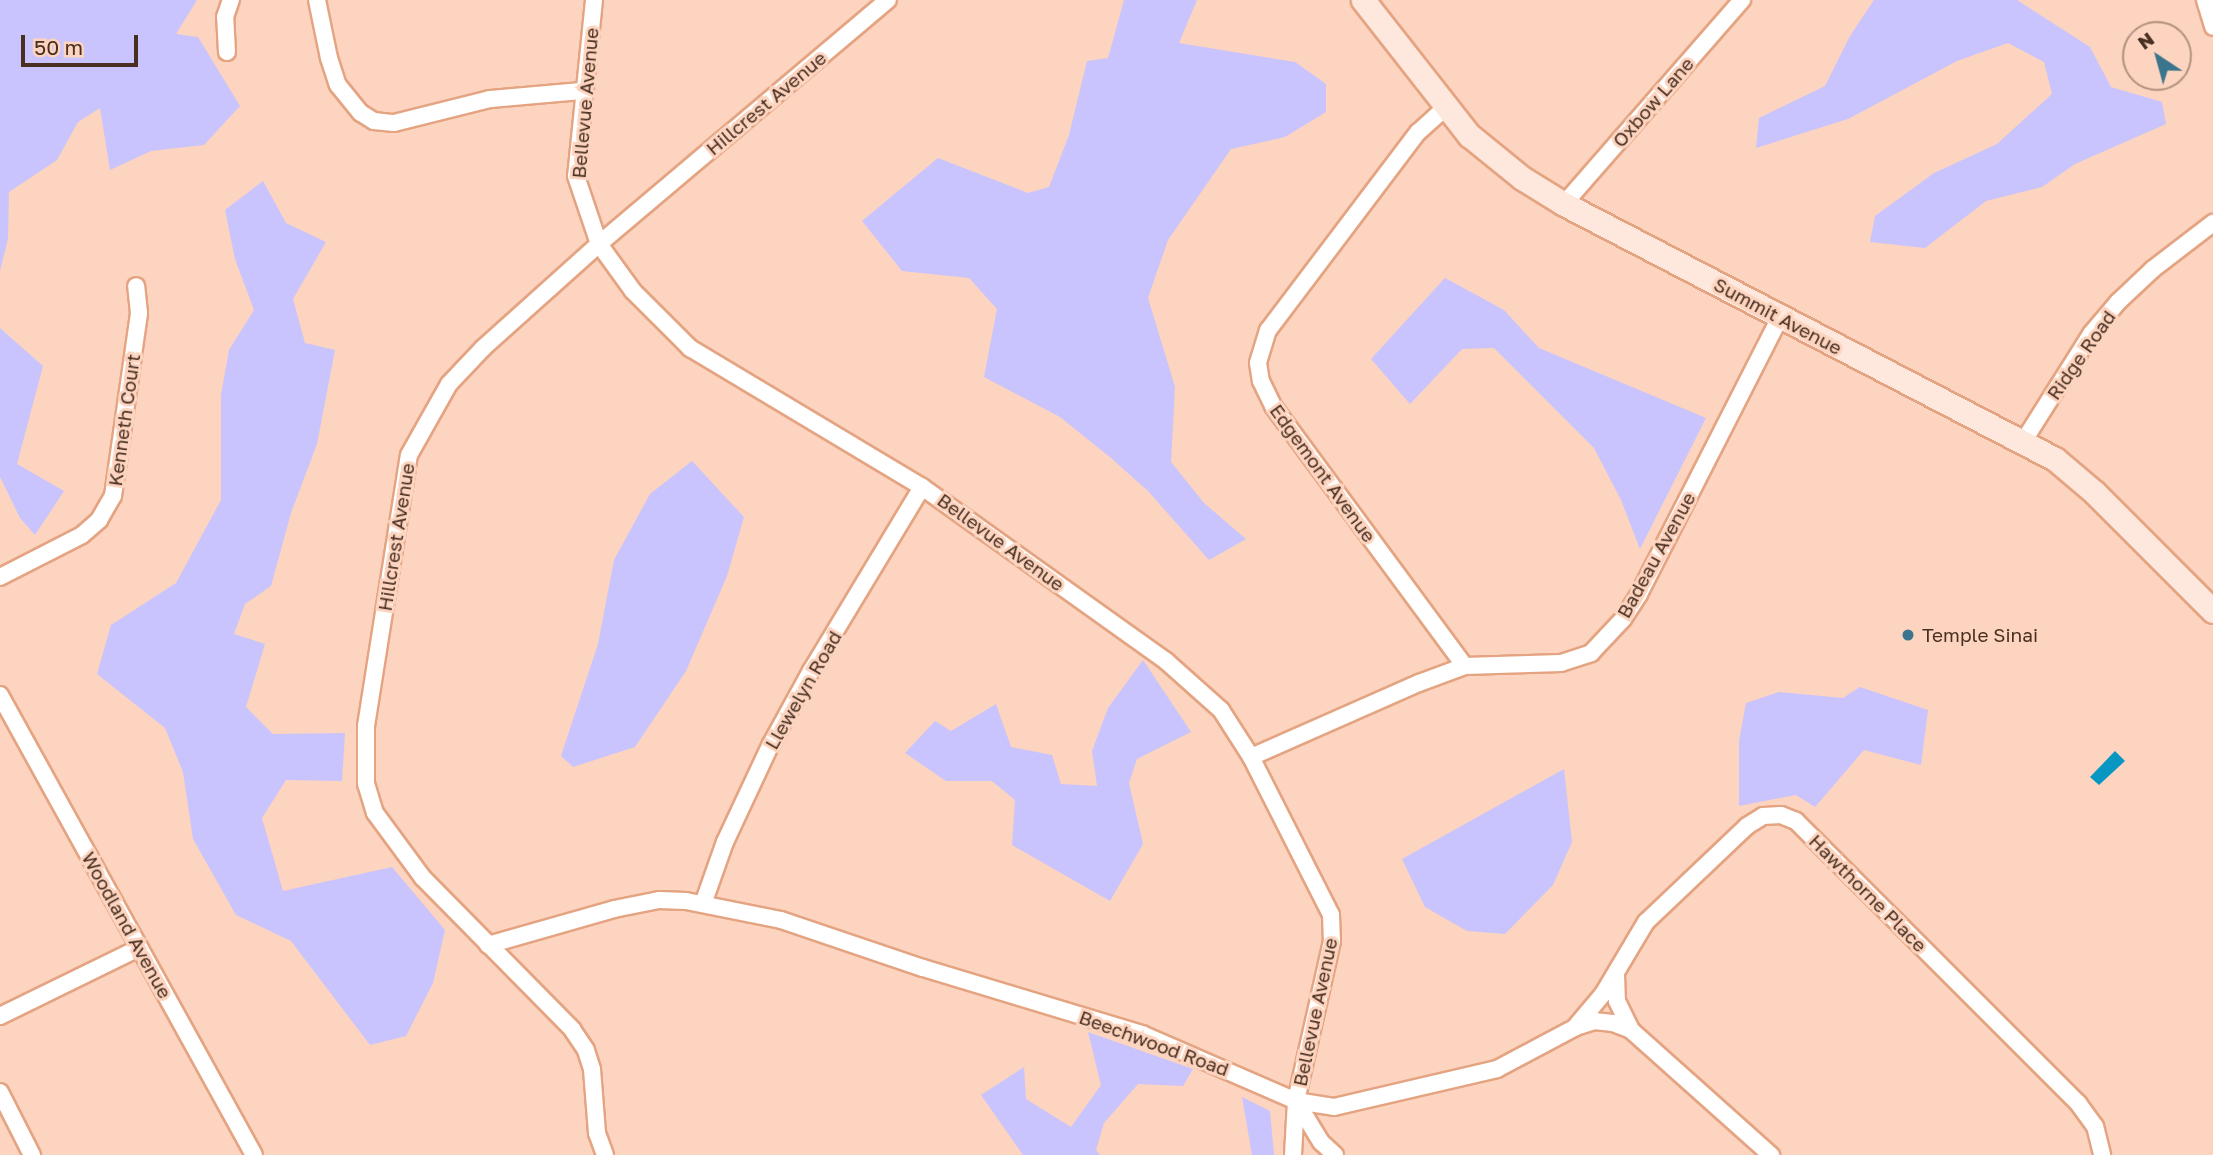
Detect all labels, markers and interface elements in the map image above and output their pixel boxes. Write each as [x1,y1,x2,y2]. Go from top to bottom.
scale bar [24,21,142,65]
north arrow [2122,21,2192,91]
street label: Bellevue Avenue [567,27,603,179]
text: N [2133,27,2158,54]
text: 50 m [34,34,83,60]
street label: Hillcrest Avenue [701,46,831,160]
street label: Oxbow Lane [1608,52,1698,152]
street label: Summit Avenue [1710,273,1846,359]
street label: Ridge Road [2042,306,2120,404]
street label: Kenneth Court [103,352,145,488]
street label: Edgemont Avenue [1265,400,1381,546]
street label: Hillcrest Avenue [373,461,419,613]
street label: Bellevue Avenue [933,488,1069,596]
street label: Badeau Avenue [1612,488,1700,622]
place label: Temple Sinai [1922,624,2038,646]
street label: Llewelyn Road [760,627,846,753]
marker: Temple Sinai [1900,627,1916,643]
street label: Hawthorne Place [1804,829,1932,957]
street label: Woodland Avenue [77,848,177,1002]
street label: Bellevue Avenue [1288,936,1342,1088]
street label: Beechwood Road [1076,1005,1232,1081]

